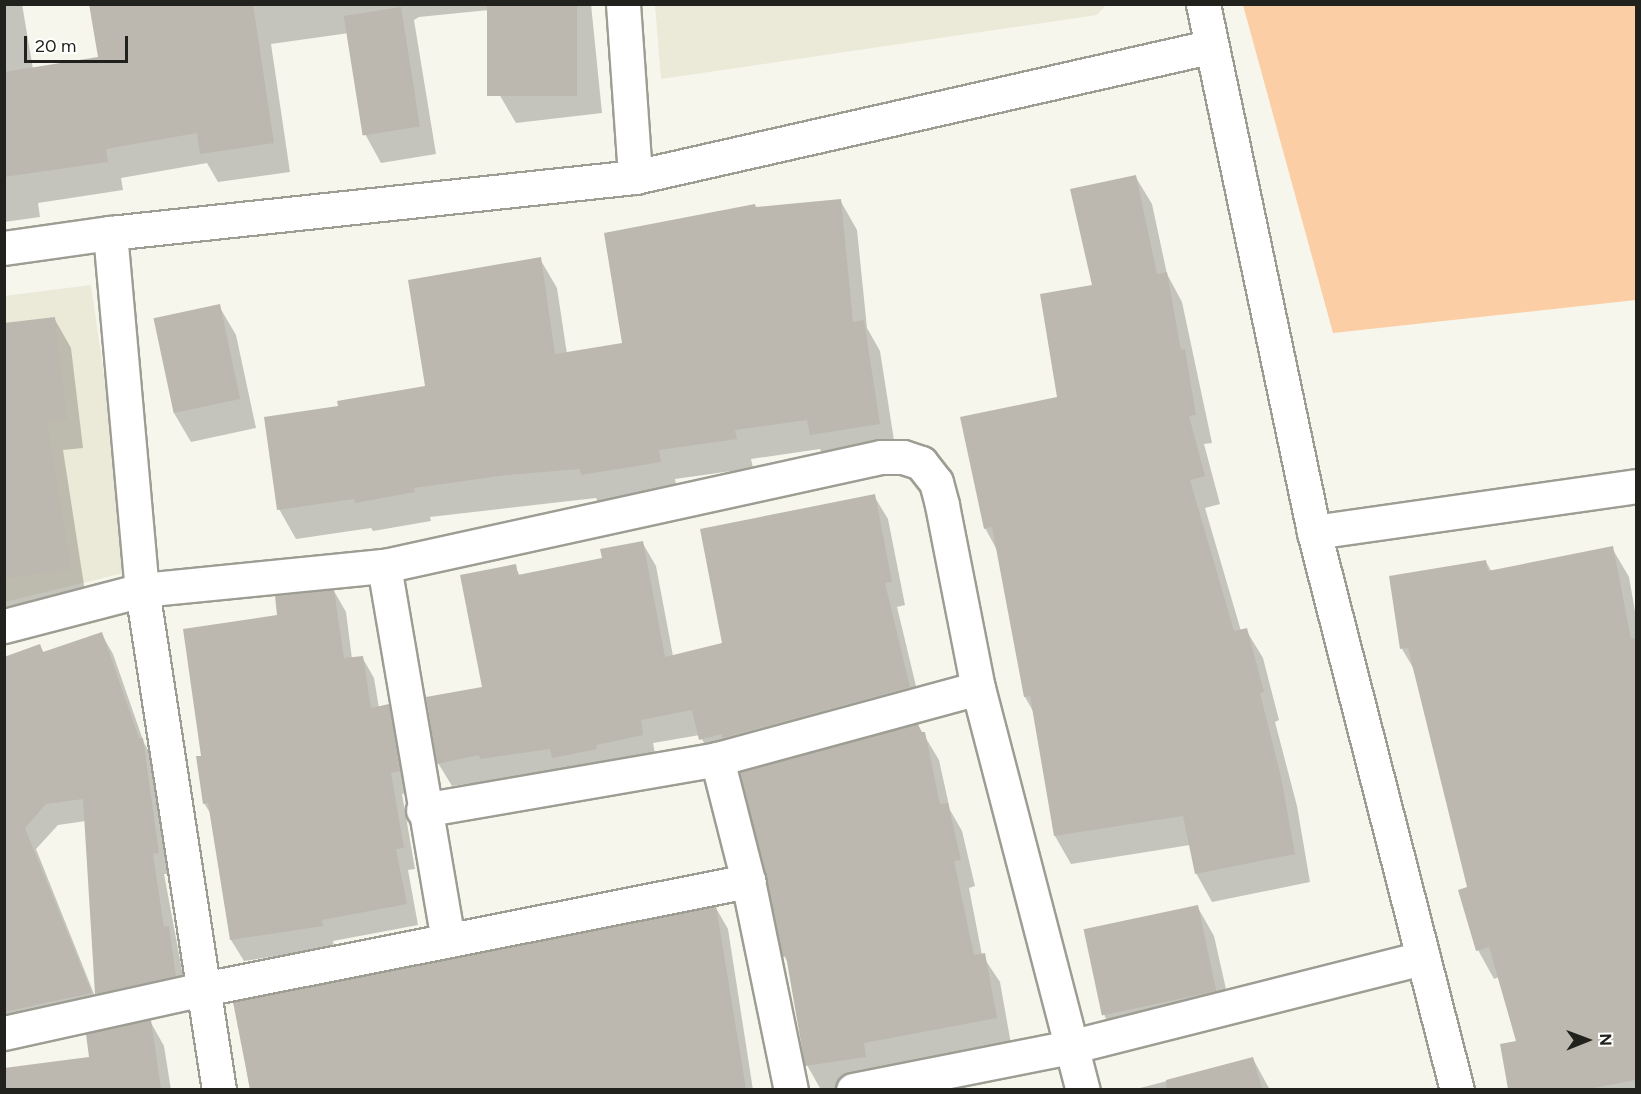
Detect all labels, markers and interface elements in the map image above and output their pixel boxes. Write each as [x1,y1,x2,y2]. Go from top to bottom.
scale bar [27,24,130,62]
text: 20 m [35,35,76,57]
north arrow [1557,1010,1617,1070]
text: N [1596,1033,1615,1046]

